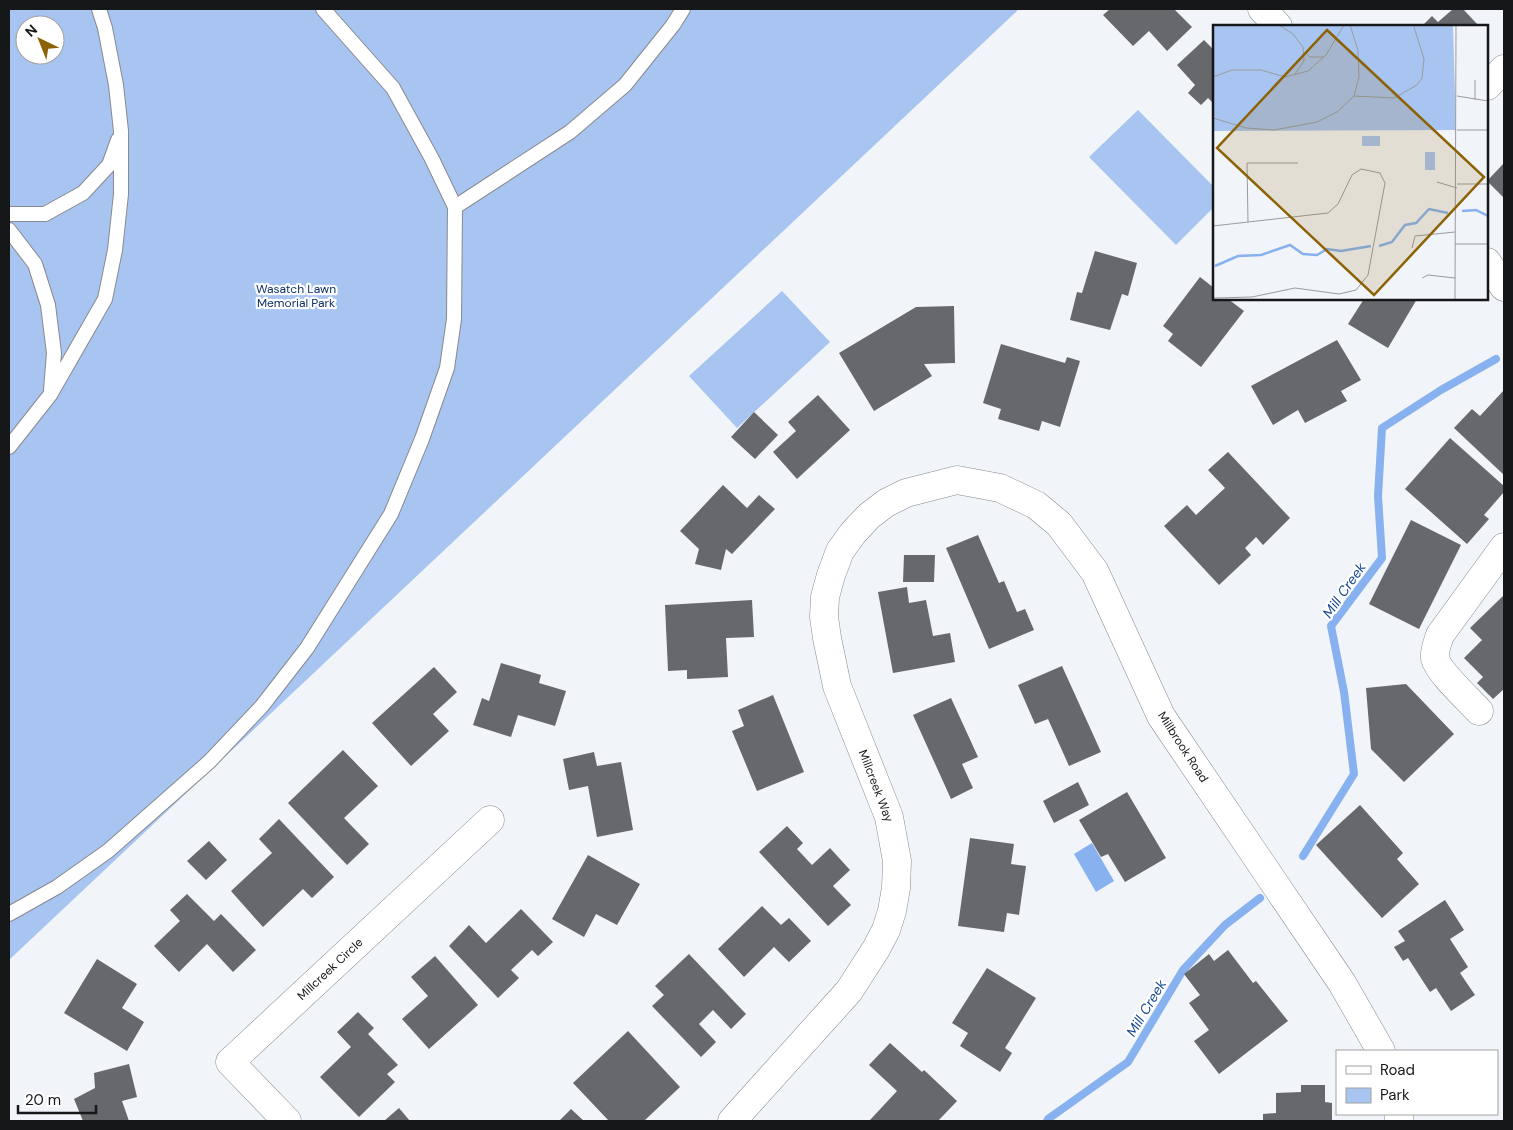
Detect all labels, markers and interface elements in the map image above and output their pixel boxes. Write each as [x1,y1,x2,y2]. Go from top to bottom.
north arrow [15,15,65,65]
text: N [21,20,41,41]
inset map [1213,25,1488,300]
park label: Wasatch Lawn Memorial Park [256,281,336,311]
water label: Mill Creek [1318,558,1370,621]
street label: Millbrook Road [1154,708,1212,786]
street label: Millcreek Way [855,748,897,825]
street label: Millcreek Circle [294,934,366,1004]
water label: Mill Creek [1122,975,1171,1040]
legend [1336,1050,1498,1115]
text: Road [1380,1060,1415,1080]
scale bar [18,1082,95,1114]
text: Park [1380,1085,1410,1105]
text: 20 m [25,1090,61,1110]

